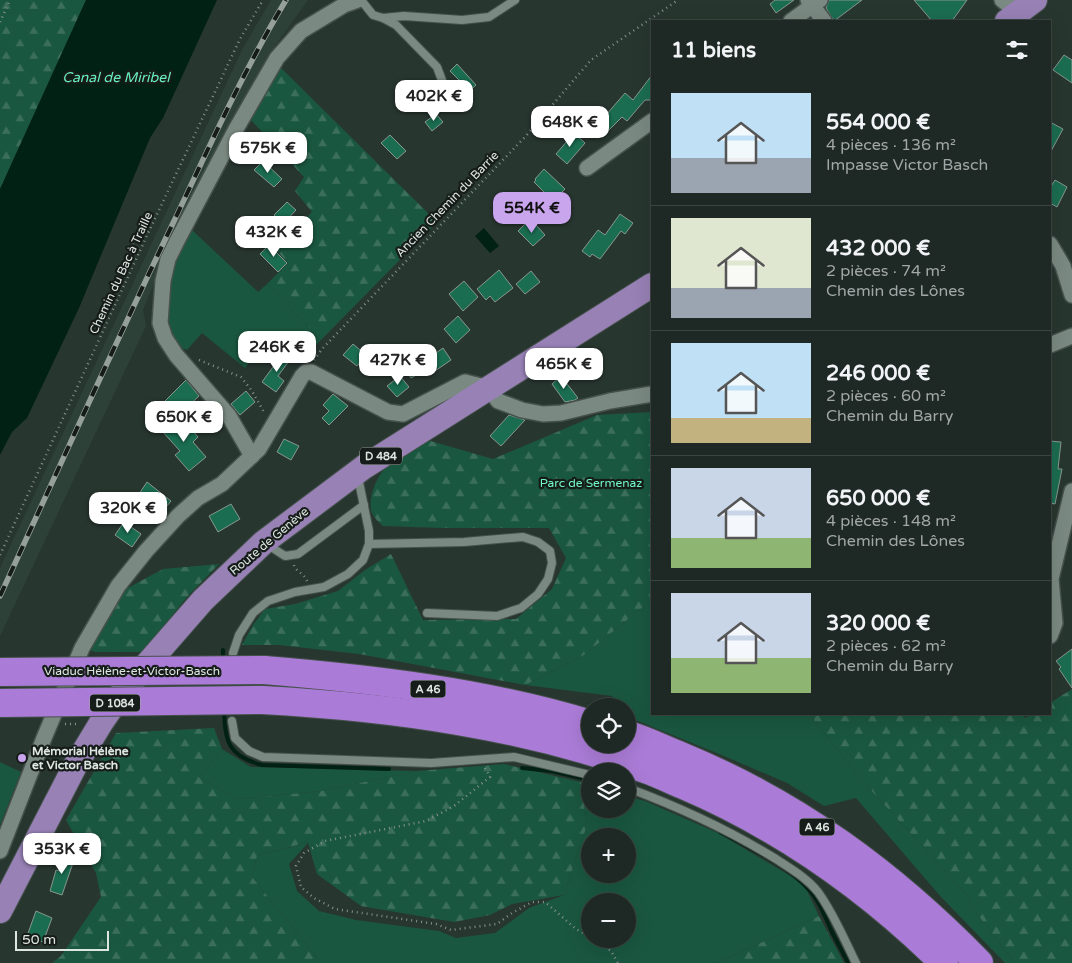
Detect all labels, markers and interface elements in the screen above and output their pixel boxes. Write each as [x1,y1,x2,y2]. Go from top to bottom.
icon: filters [1003,36,1031,64]
text: 11 biens [671,38,756,63]
water label: Canal de Miribel [62,69,171,86]
pin: 402K € [393,80,475,122]
text: 402K € [406,86,462,106]
pin: 648K € [529,106,611,148]
text: 554 000 € [826,110,930,135]
text: 648K € [542,112,598,132]
icon: home [711,113,771,173]
pin: 575K € [227,132,309,174]
text: 4 pièces · 136 m² [826,135,956,155]
text: 575K € [240,138,296,158]
street label: Ancien Chemin du Barrie [393,148,501,260]
text: Impasse Victor Basch [826,155,988,175]
pin: 554K € [491,192,573,234]
text: 554K € [504,198,560,218]
street label: Chemin du Bac à Traille [87,210,156,336]
pin: 432K € [233,216,315,258]
text: 432K € [246,222,302,242]
text: 432 000 € [826,236,930,261]
icon: home [711,238,771,298]
text: 2 pièces · 74 m² [826,261,946,281]
text: Chemin des Lônes [826,281,965,301]
pin: 246K € [236,330,318,373]
text: 246K € [249,337,305,357]
pin: 427K € [357,344,439,386]
pin: 465K € [523,348,605,390]
text: 427K € [370,350,426,370]
text: 465K € [536,354,592,374]
text: 246 000 € [826,361,930,386]
icon: home [711,363,771,423]
text: 2 pièces · 60 m² [826,386,946,406]
pin: 650K € [143,400,225,443]
text: Chemin du Barry [826,406,953,426]
text: 650K € [156,407,212,427]
road number: D 484 [360,448,402,464]
park label: Parc de Sermenaz [540,476,642,490]
text: 650 000 € [826,486,930,511]
icon: home [711,488,771,548]
pin: 320K € [87,492,169,534]
text: 320K € [100,498,156,518]
street label: Route de Genève [227,504,311,578]
text: 4 pièces · 148 m² [826,511,956,531]
text: Chemin des Lônes [826,531,965,551]
text: 320 000 € [826,611,930,636]
icon: home [711,613,771,673]
text: 2 pièces · 62 m² [826,636,946,656]
text: Chemin du Barry [826,656,953,676]
street label: Viaduc Hélène-et-Victor-Basch [44,664,220,678]
road number: A 46 [410,681,446,698]
road number: D 1084 [90,694,140,711]
map controls [581,698,636,948]
button: locate [581,698,636,753]
place label: Mémorial Hélène et Victor Basch [32,744,129,772]
marker: Mémorial Hélène et Victor Basch [16,752,28,764]
button: layers [581,763,636,818]
road number: A 46 [800,819,834,836]
button: + [581,828,636,883]
pin: 353K € [21,832,103,875]
text: 353K € [34,839,90,859]
button: − [581,893,636,948]
scale bar [15,928,109,951]
text: 50 m [22,931,56,948]

